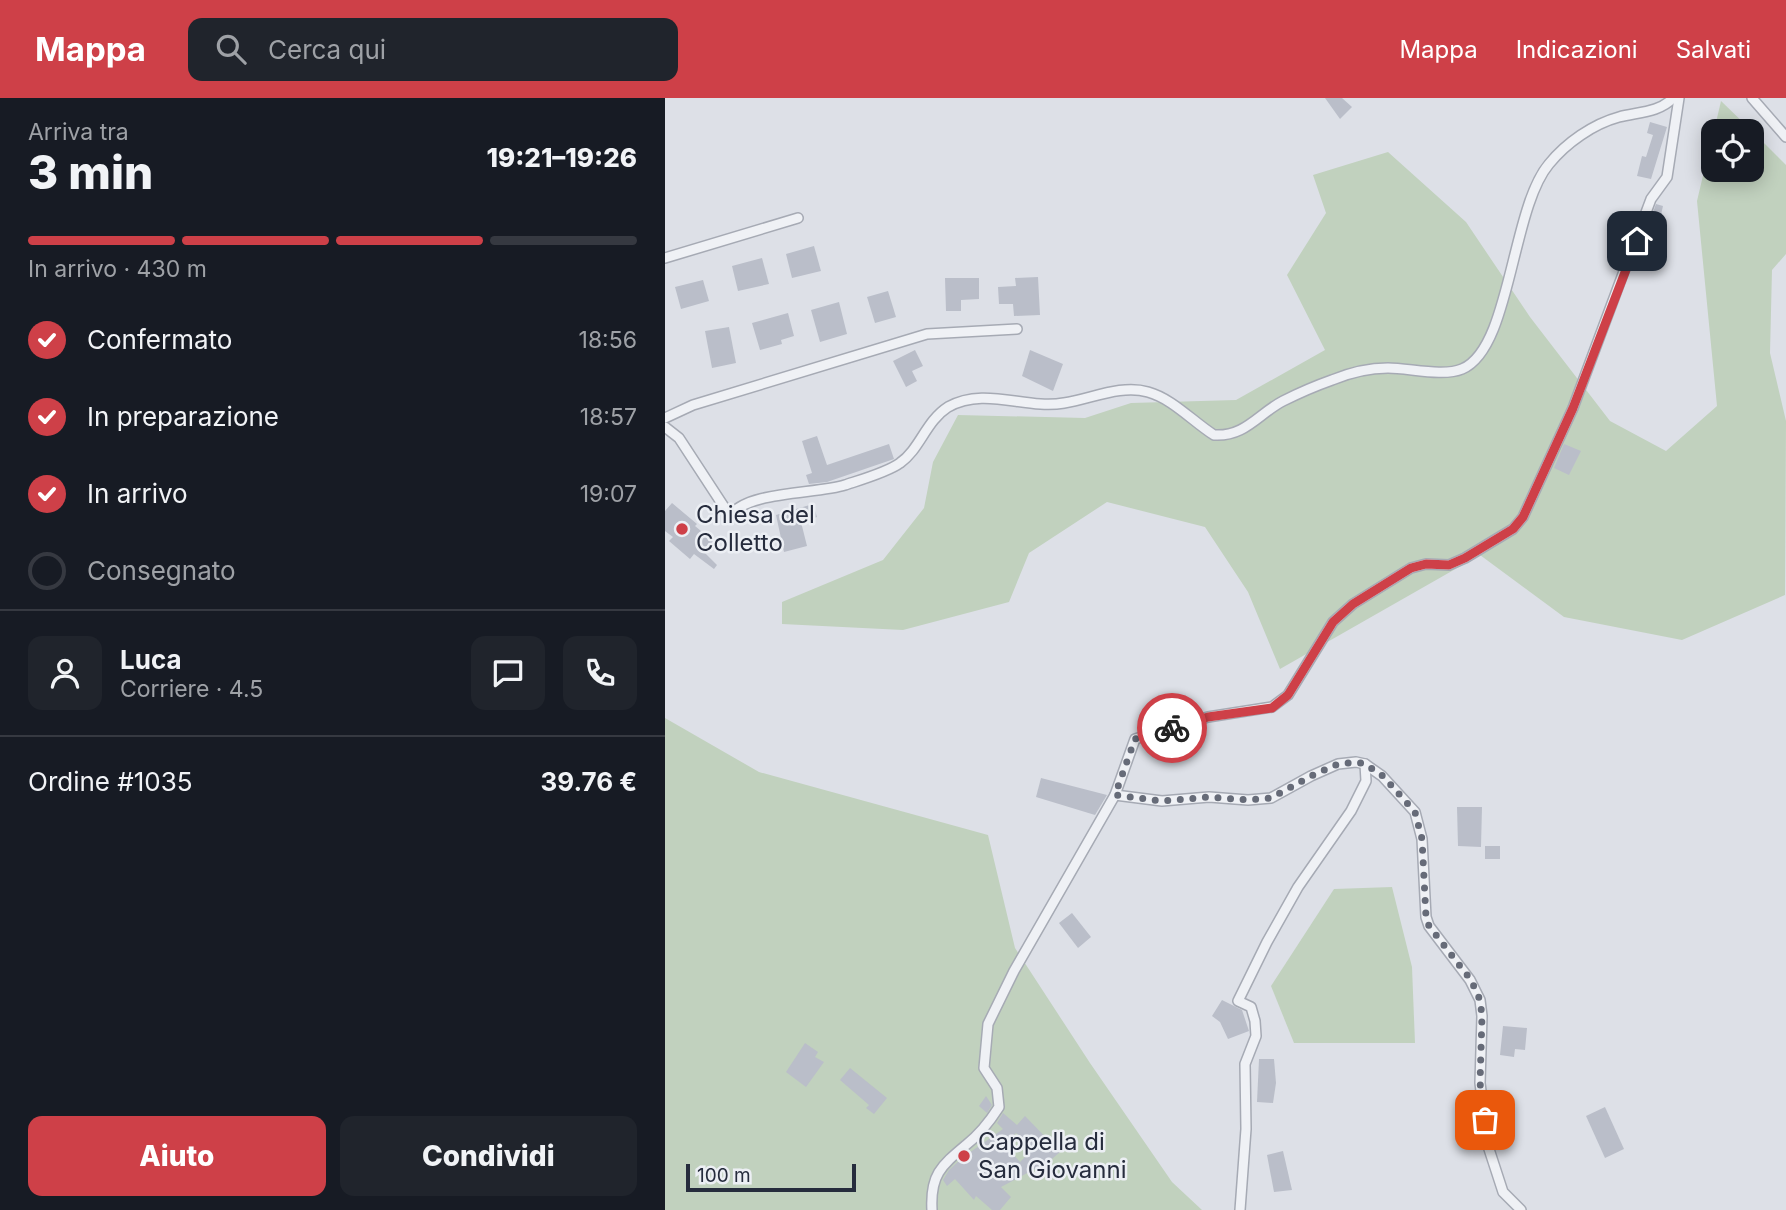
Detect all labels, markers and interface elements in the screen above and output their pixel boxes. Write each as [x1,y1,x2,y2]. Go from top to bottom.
search box [188,18,678,81]
text: Mappa [35,29,146,69]
icon: search [212,30,250,68]
text: Cerca qui [268,34,386,65]
text: Mappa [1399,35,1478,64]
text: Indicazioni [1516,35,1638,64]
text: Salvati [1676,35,1751,64]
text: Arriva tra [28,118,129,146]
map controls [1701,119,1764,182]
button: locate [1701,119,1764,182]
text: 19:21–19:26 [486,142,637,173]
text: 3 min [28,144,153,200]
pin [1607,211,1667,271]
icon: home [1618,222,1656,260]
text: In arrivo · 430 m [28,255,207,283]
icon: check [28,321,66,359]
text: Confermato [87,324,232,355]
text: 18:56 [579,326,637,354]
icon: check [28,398,66,436]
text: In preparazione [87,401,279,432]
text: 18:57 [580,403,637,431]
icon: check [28,475,66,513]
text: In arrivo [87,478,188,509]
text: 19:07 [580,480,637,508]
place label: Chiesa del Colletto [696,500,815,557]
marker: Chiesa del Colletto [674,521,690,537]
text: Consegnato [87,555,236,586]
button: person [28,636,102,710]
button: chat [471,636,545,710]
button: phone [563,636,637,710]
text: Luca [120,644,182,675]
text: Corriere · 4.5 [120,675,263,703]
courier [1137,693,1207,763]
icon: bike [1153,709,1191,747]
text: Ordine #1035 [28,766,193,797]
text: 39.76 € [541,766,637,797]
pin [1455,1090,1515,1150]
icon: bag [1466,1101,1504,1139]
button: Aiuto [28,1116,326,1196]
button: Condividi [340,1116,637,1196]
place label: Cappella di San Giovanni [978,1127,1126,1184]
marker: Cappella di San Giovanni [956,1148,972,1164]
scale bar [686,1161,856,1193]
text: 100 m [697,1164,751,1187]

